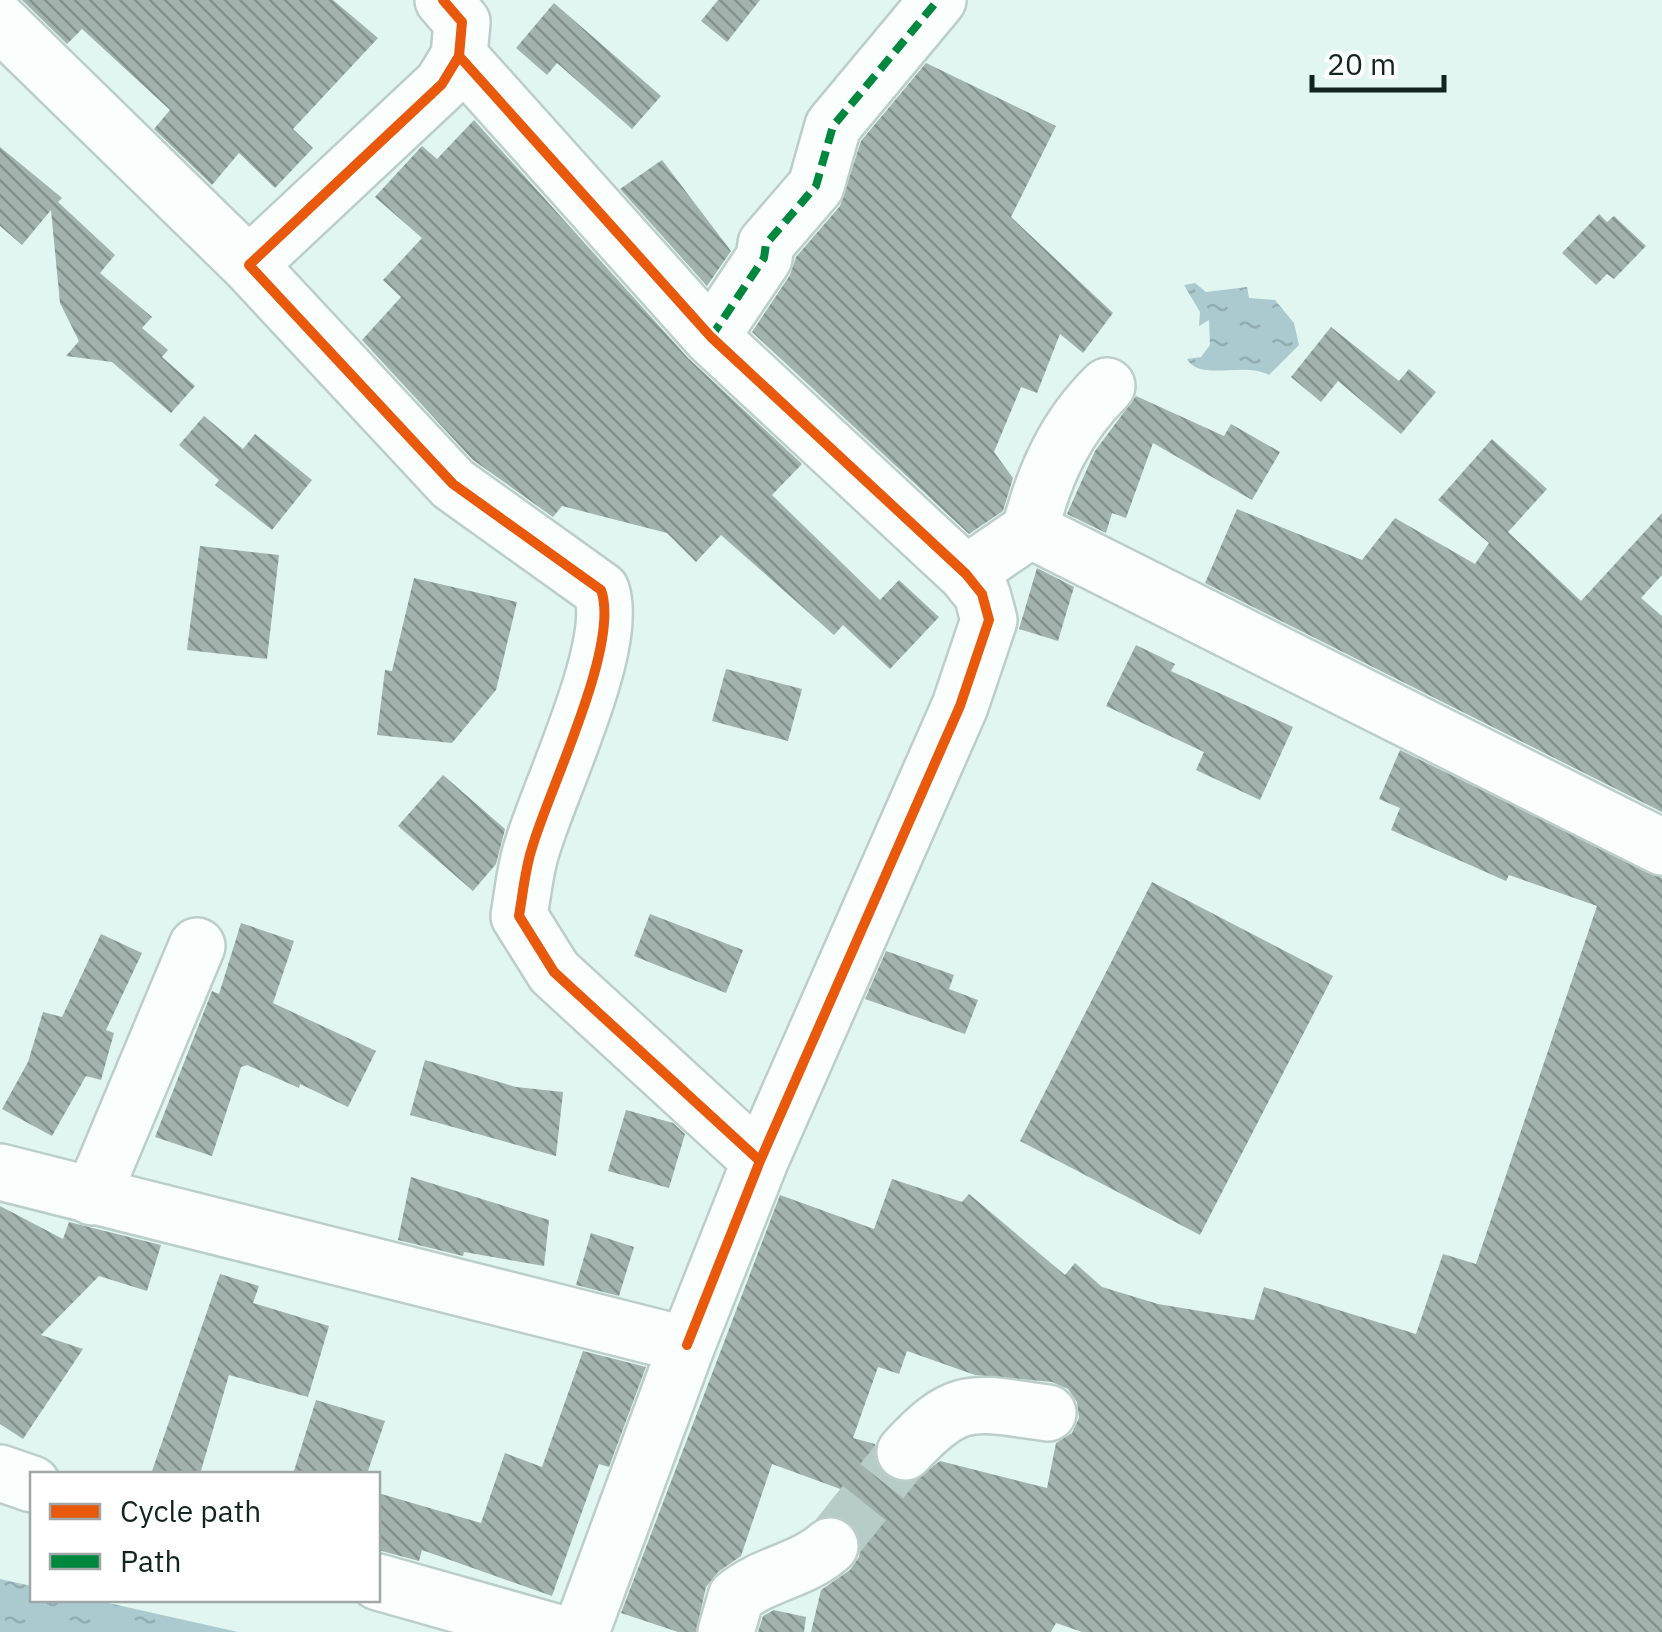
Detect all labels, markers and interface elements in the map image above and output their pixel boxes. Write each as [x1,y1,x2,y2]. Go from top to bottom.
scale bar [1312,30,1444,92]
text: 20 m [1327,44,1396,83]
legend [30,1472,380,1602]
text: Cycle path [120,1491,261,1530]
text: Path [120,1541,181,1580]

